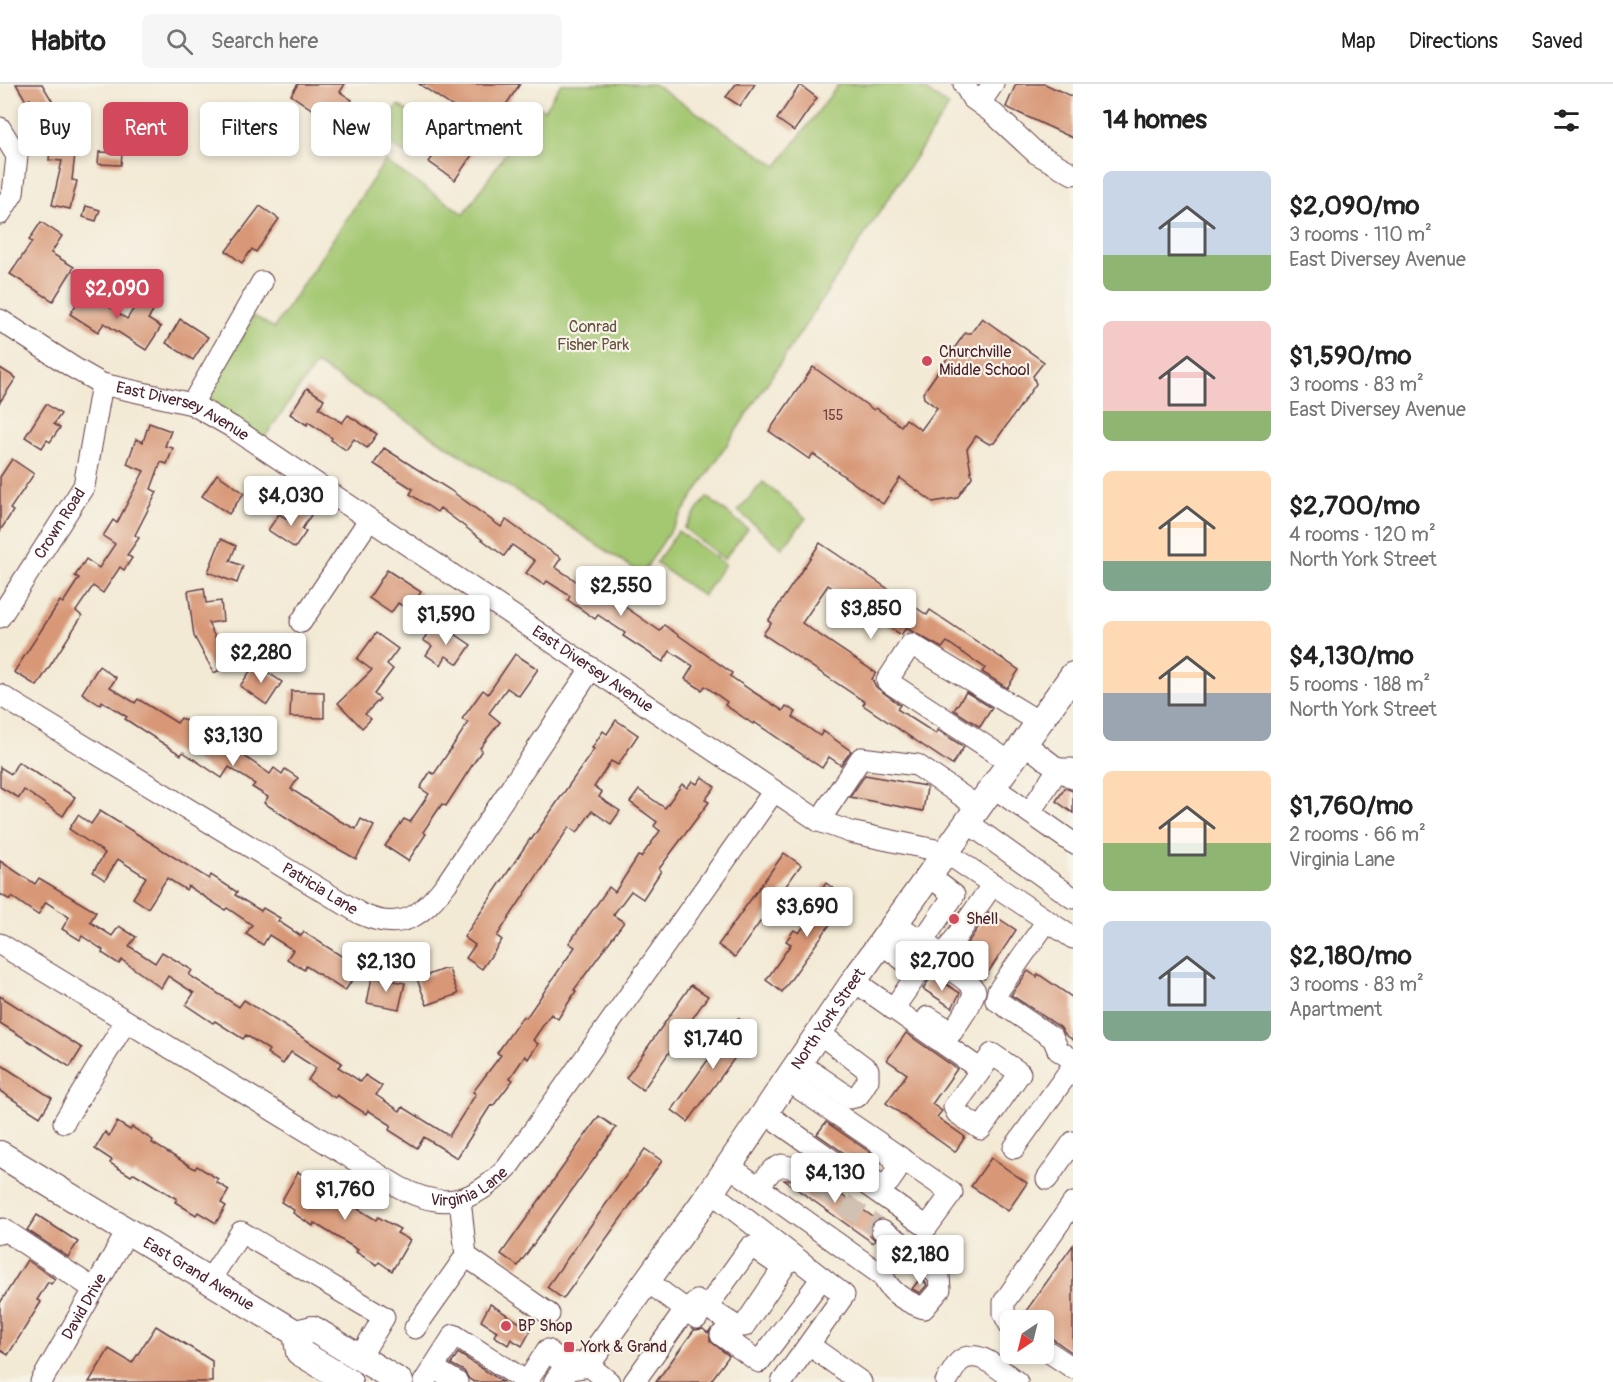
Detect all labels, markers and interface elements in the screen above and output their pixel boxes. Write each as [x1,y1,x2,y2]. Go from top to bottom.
search box [142,14,562,68]
text: Habito [30,24,106,59]
icon: search [163,25,196,58]
text: Search here [211,27,318,55]
text: Map [1341,28,1376,55]
text: Directions [1409,28,1498,55]
text: Saved [1531,28,1583,55]
chip: Buy [18,102,91,156]
chip: Rent [103,102,188,156]
chip: Filters [200,102,299,156]
chip: New [311,102,391,156]
chip: Apartment [403,102,543,156]
text: 14 homes [1103,104,1207,136]
icon: filters [1550,104,1583,137]
text: $2,090/mo [1289,190,1420,222]
icon: home [1151,195,1223,267]
text: 3 rooms · 110 m² [1289,222,1432,247]
text: East Diversey Avenue [1289,247,1466,272]
pin: $2,090 [68,269,166,320]
text: $2,090 [85,276,149,301]
park label: Conrad Fisher Park [557,317,629,355]
text: $1,590/mo [1289,340,1412,372]
place label: Churchville Middle School [939,342,1030,380]
icon: home [1151,345,1223,417]
marker: Churchville Middle School [920,354,934,368]
text: 3 rooms · 83 m² [1289,372,1424,397]
street label: East Diversey Avenue [114,377,253,445]
text: East Diversey Avenue [1289,397,1466,422]
house number: 155 [823,407,843,424]
pin: $4,030 [242,476,340,527]
text: $4,030 [258,483,324,508]
street label: Crown Road [30,484,90,563]
text: $2,700/mo [1289,490,1420,522]
icon: home [1151,495,1223,567]
text: 4 rooms · 120 m² [1289,522,1436,547]
text: North York Street [1289,547,1437,572]
pin: $2,550 [572,566,670,617]
text: $2,550 [590,573,652,598]
pin: $3,850 [822,589,920,640]
pin: $1,590 [397,595,495,646]
text: $3,850 [840,596,902,621]
text: $1,590 [417,602,475,627]
street label: East Diversey Avenue [528,621,657,717]
pin: $2,280 [212,633,310,684]
text: $2,280 [230,640,292,665]
text: $4,130/mo [1289,640,1414,672]
icon: home [1151,645,1223,717]
text: 5 rooms · 188 m² [1289,672,1430,697]
text: North York Street [1289,697,1437,722]
pin: $3,130 [184,716,282,767]
text: $3,130 [203,723,263,748]
text: $1,760/mo [1289,790,1413,822]
icon: home [1151,795,1223,867]
text: 2 rooms · 66 m² [1289,822,1426,847]
text: Virginia Lane [1289,847,1395,872]
street label: Patricia Lane [278,858,361,920]
pin: $3,690 [758,887,856,938]
text: $3,690 [776,894,838,919]
place label: Shell [966,909,998,929]
marker: Shell [947,912,961,926]
text: $2,180/mo [1289,940,1412,972]
pin: $2,700 [893,941,991,992]
pin: $2,130 [337,942,435,993]
icon: home [1151,945,1223,1017]
text: $2,700 [910,948,975,973]
text: $2,130 [356,949,416,974]
street label: North York Street [787,964,870,1073]
text: 3 rooms · 83 m² [1289,972,1424,997]
text: Apartment [1289,997,1382,1022]
pin: $1,740 [664,1019,762,1070]
text: $1,740 [683,1026,743,1051]
pin: $4,130 [786,1153,884,1204]
text: $4,130 [805,1160,865,1185]
street label: Virginia Lane [429,1163,512,1211]
pin: $1,760 [296,1170,394,1221]
text: $1,760 [315,1177,375,1202]
street label: East Grand Avenue [140,1233,258,1315]
pin: $2,180 [871,1235,969,1286]
text: $2,180 [891,1242,949,1267]
street label: David Drive [57,1270,111,1343]
north arrow [1000,1310,1054,1364]
map controls [1000,1310,1054,1364]
place label: BP Shop [518,1316,573,1336]
marker: BP Shop [499,1319,513,1333]
place label: York & Grand [580,1337,667,1357]
marker: York & Grand [562,1340,576,1354]

